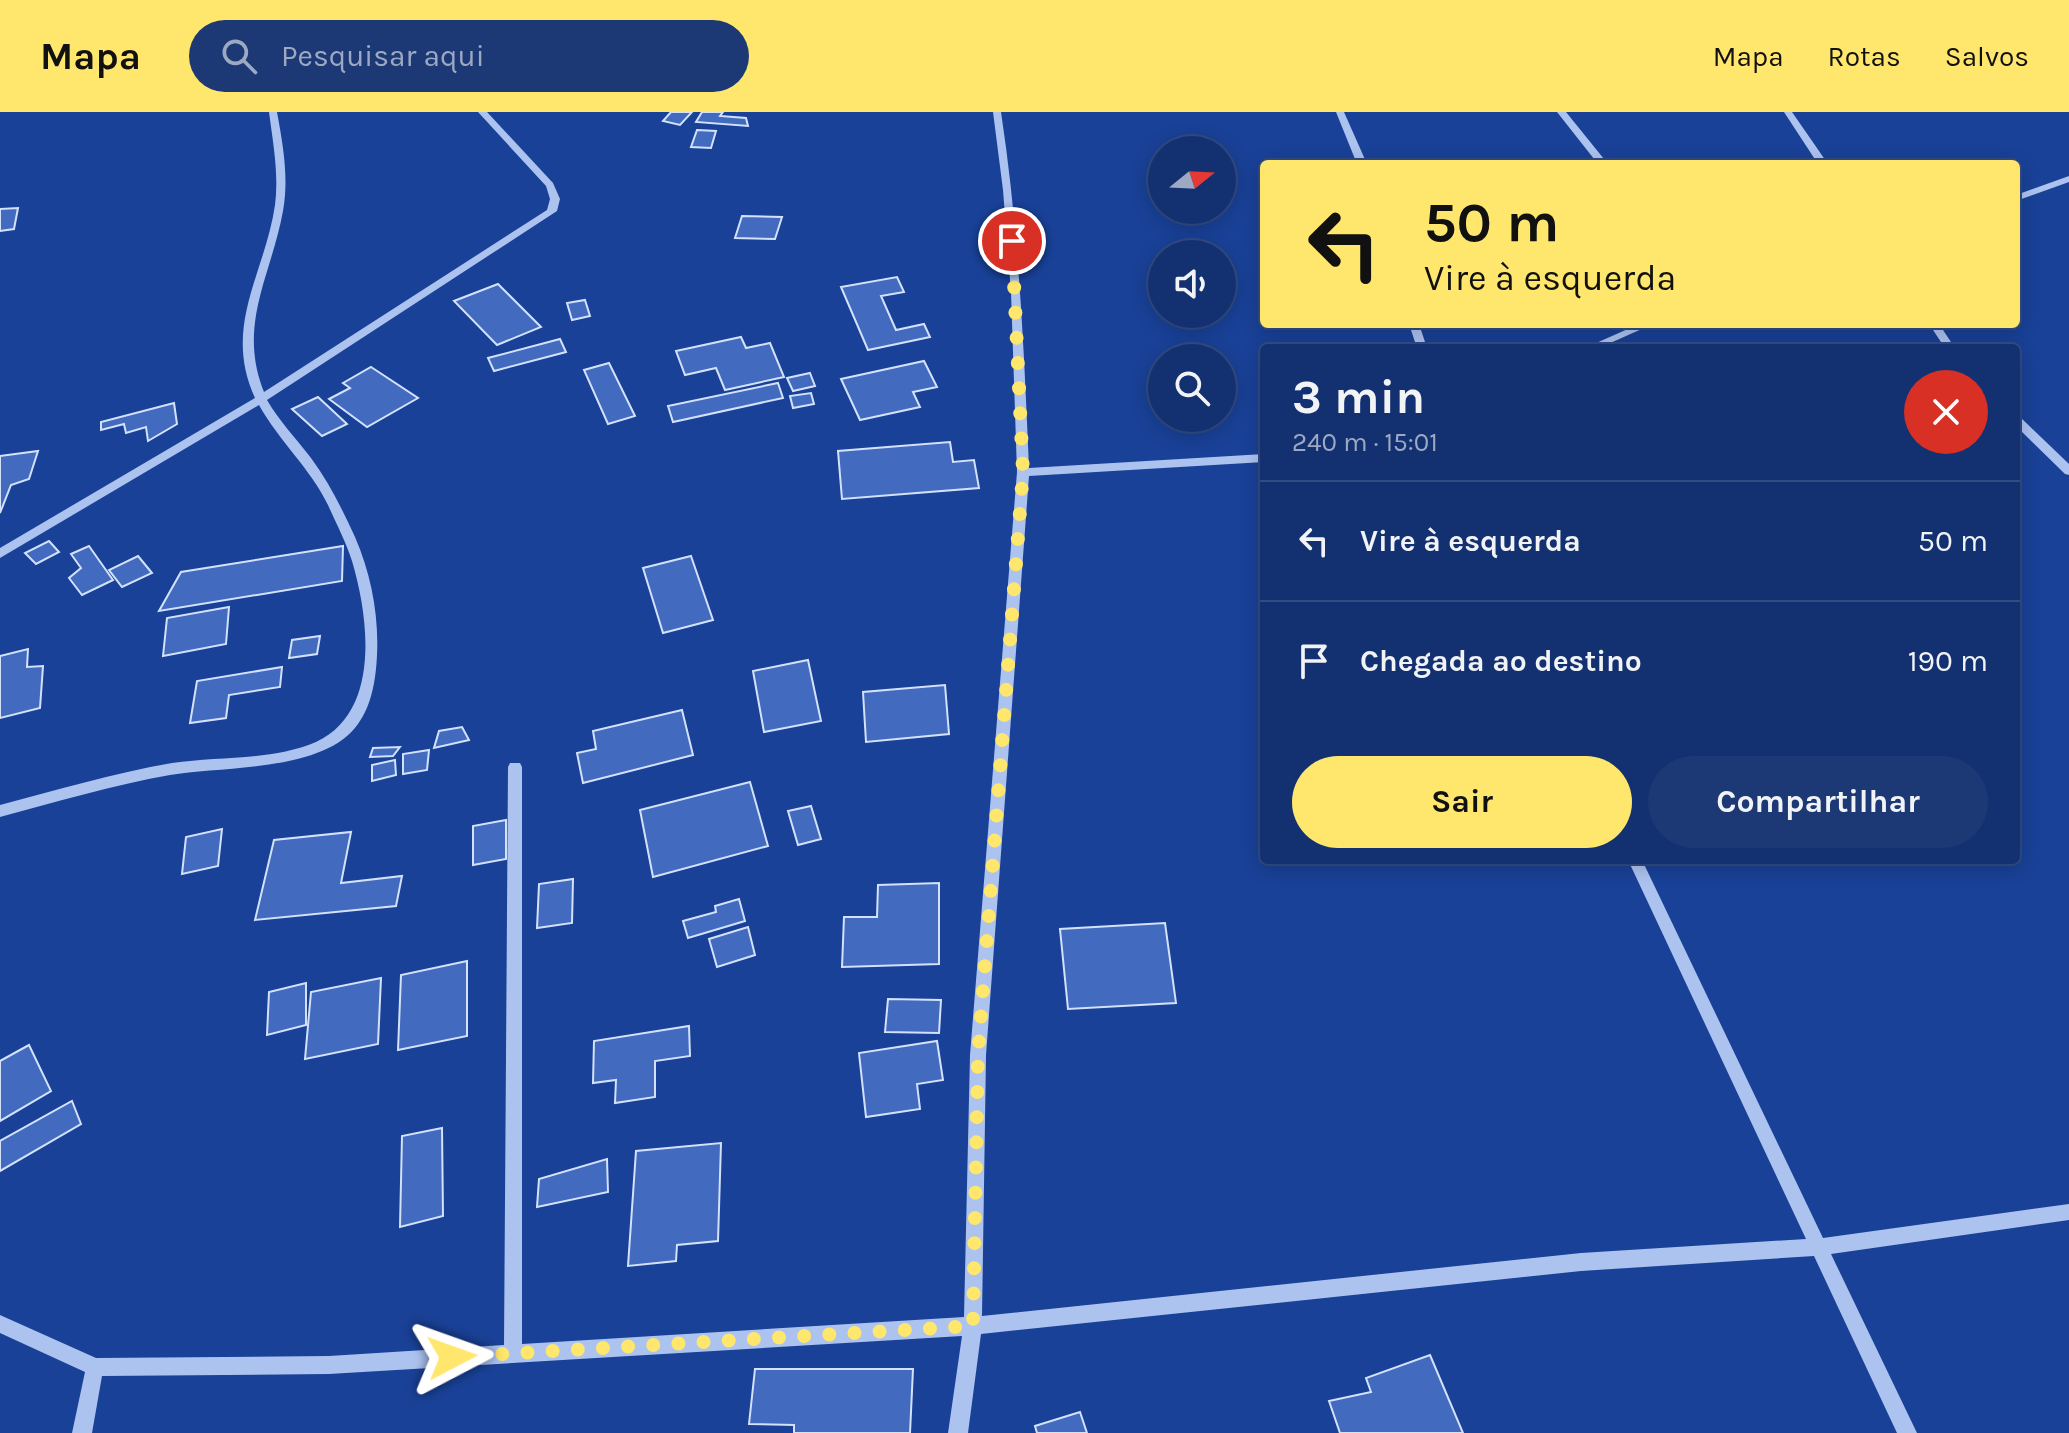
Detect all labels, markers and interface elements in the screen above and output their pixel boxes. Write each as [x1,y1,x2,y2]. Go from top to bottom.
search box [189,20,749,92]
text: Mapa [40,34,141,79]
icon: search [217,34,261,78]
text: Pesquisar aqui [281,38,485,74]
text: Mapa [1713,40,1784,73]
text: Rotas [1828,40,1901,73]
text: Salvos [1945,40,2029,73]
north arrow [1148,136,1236,224]
map controls [1148,136,1236,432]
text: 50 m [1424,190,1559,255]
icon: left [1292,192,1396,296]
pin [978,207,1046,275]
icon: arrive [990,219,1034,263]
button: sound [1148,240,1236,328]
text: Vire à esquerda [1424,257,1676,299]
button: search [1148,344,1236,432]
text: 3 min [1292,369,1425,425]
button: close [1904,370,1988,454]
text: 240 m · 15:01 [1292,427,1438,458]
icon: left [1292,519,1336,563]
text: Vire à esquerda [1360,523,1581,559]
text: 50 m [1918,523,1988,559]
icon: arrive [1292,639,1336,683]
text: Chegada ao destino [1360,643,1642,679]
text: 190 m [1908,643,1988,679]
button: Sair [1292,756,1632,848]
button: Compartilhar [1648,756,1988,848]
position arrow [410,1315,494,1399]

